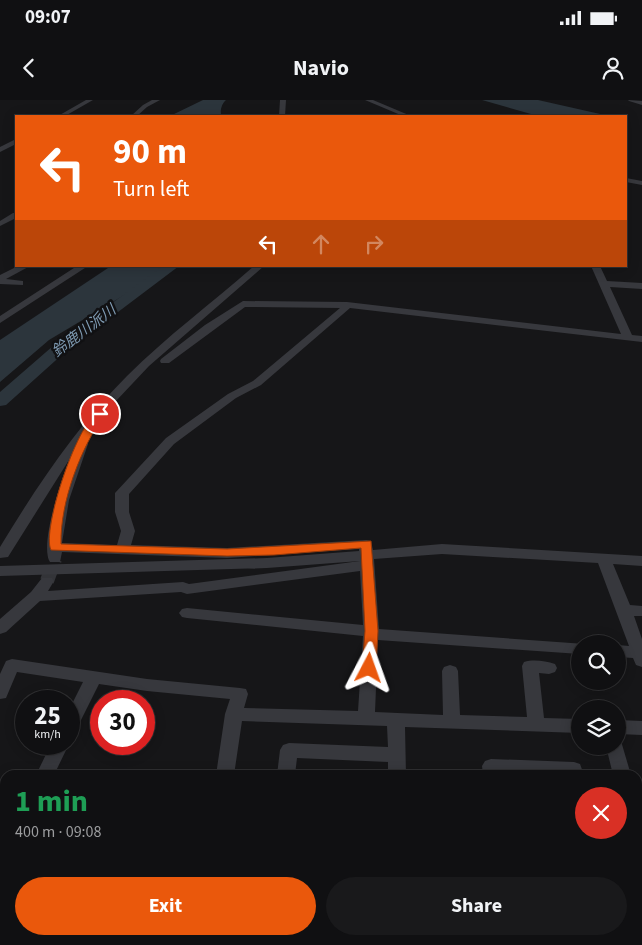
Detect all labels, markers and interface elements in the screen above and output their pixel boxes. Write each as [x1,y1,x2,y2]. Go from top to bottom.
text: 09:07 [25,4,71,31]
text: Navio [293,52,349,84]
icon: back [15,54,43,82]
icon: person [599,54,627,82]
text: 90 m [113,127,187,177]
icon: left [30,135,95,200]
text: Turn left [113,173,189,205]
icon: left [254,230,282,258]
icon: ahead [307,230,335,258]
icon: right [360,230,388,258]
water label: 鈴鹿川派川 [48,299,122,362]
pin [79,393,121,435]
icon: arrive [86,400,114,428]
map controls [571,635,626,755]
button: search [571,635,626,690]
position arrow [342,641,394,693]
speed limit sign: 30 [90,690,155,755]
text: 25 [34,698,61,734]
button: layers [571,700,626,755]
text: km/h [34,726,61,743]
text: 1 min [15,780,88,823]
button: close [575,787,627,839]
text: 400 m · 09:08 [15,821,102,843]
button: Exit [15,877,316,935]
button: Share [326,877,627,935]

